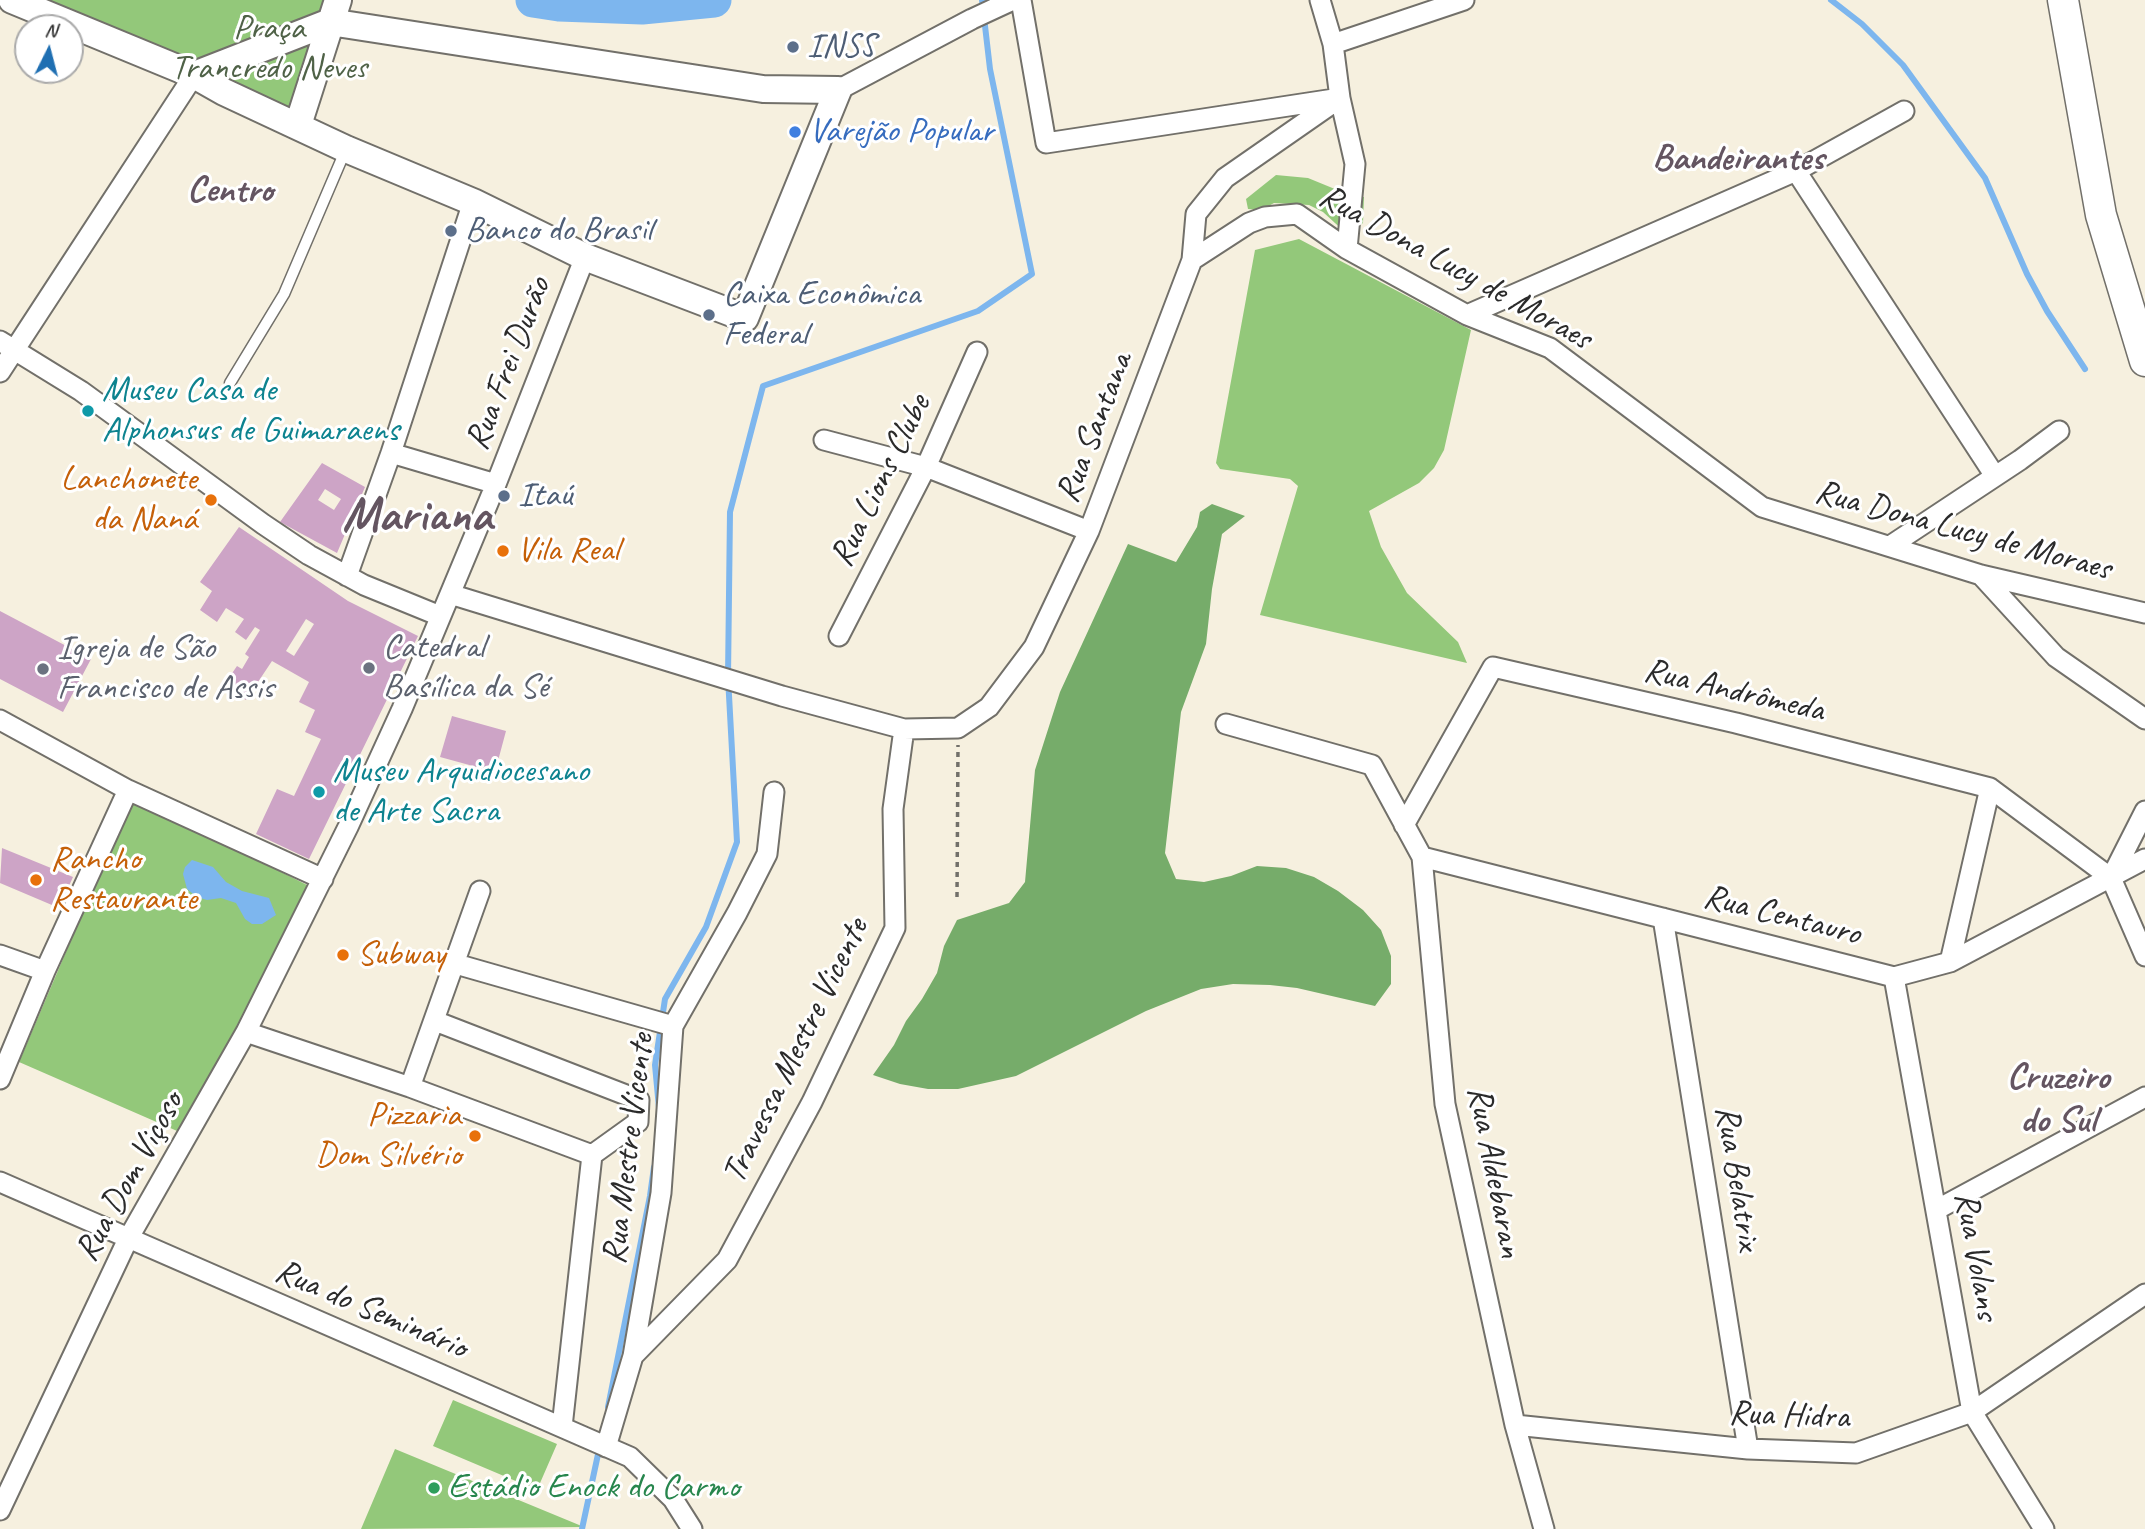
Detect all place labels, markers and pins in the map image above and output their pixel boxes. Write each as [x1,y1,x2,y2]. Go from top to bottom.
place label: INSS [807,26,875,68]
marker: INSS [785,39,801,55]
place label: Varejão Popular [809,111,994,153]
marker: Varejão Popular [787,124,803,140]
place label: Banco do Brasil [465,210,652,252]
marker: Banco do Brasil [443,223,459,239]
place label: Caixa Econômica Federal [723,274,920,356]
marker: Caixa Econômica Federal [701,307,717,323]
place label: Museu Casa de Alphonsus de Guimaraens [102,370,399,452]
marker: Museu Casa de Alphonsus de Guimaraens [80,403,96,419]
place label: Lanchonete da Naná [60,459,197,541]
place label: Itaú [518,475,572,517]
marker: Itaú [496,488,512,504]
marker: Lanchonete da Naná [203,492,219,508]
place label: Vila Real [517,530,619,572]
marker: Vila Real [495,543,511,559]
place label: Catedral Basílica da Sé [383,627,548,709]
place label: Igreja de São Francisco de Assis [57,628,274,710]
marker: Catedral Basílica da Sé [361,660,377,676]
marker: Igreja de São Francisco de Assis [35,661,51,677]
place label: Museu Arquidiocesano de Arte Sacra [333,751,589,833]
marker: Museu Arquidiocesano de Arte Sacra [311,784,327,800]
place label: Rancho Restaurante [50,839,197,921]
marker: Rancho Restaurante [28,872,44,888]
place label: Subway [357,934,445,976]
marker: Subway [335,947,351,963]
place label: Pizzaria Dom Silvério [315,1095,461,1177]
marker: Pizzaria Dom Silvério [467,1128,483,1144]
place label: Estádio Enock do Carmo [448,1467,739,1509]
marker: Estádio Enock do Carmo [426,1480,442,1496]

